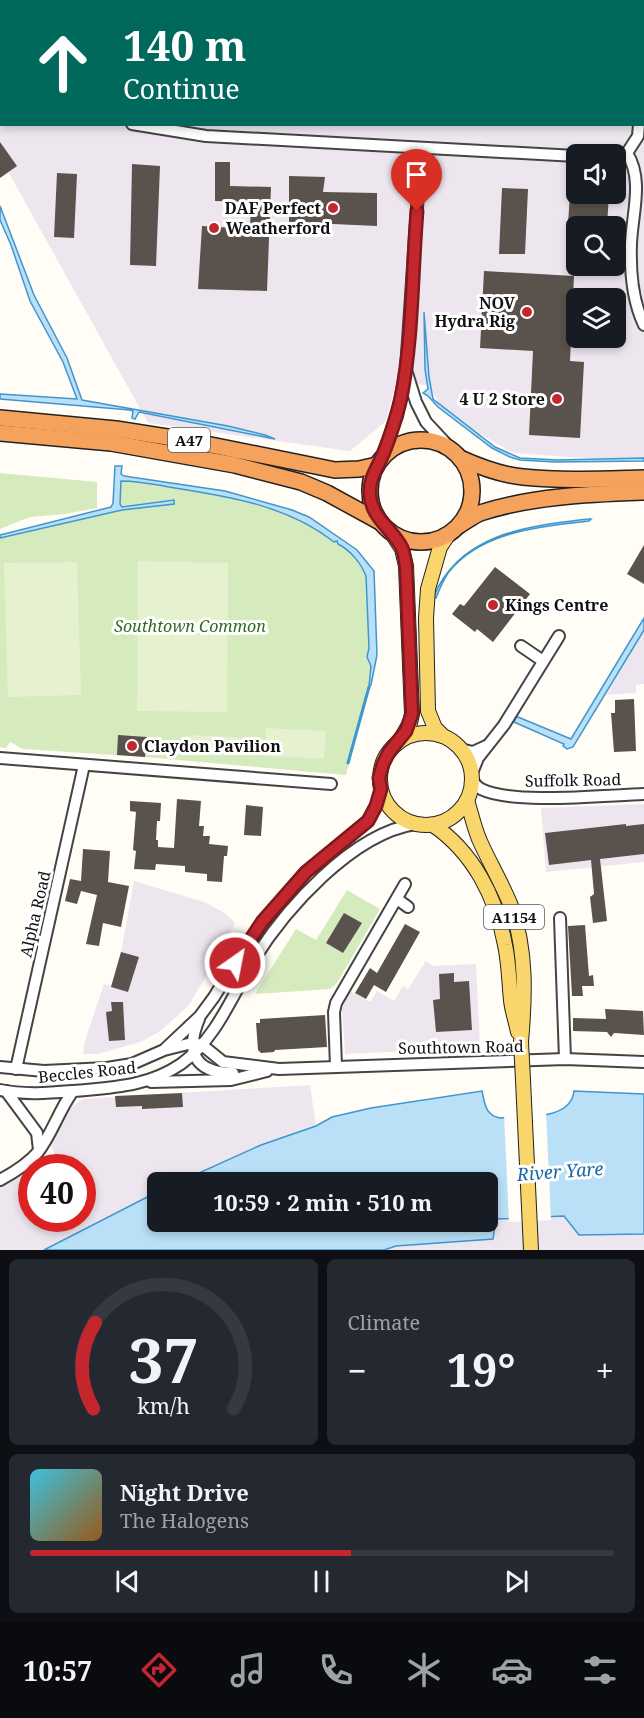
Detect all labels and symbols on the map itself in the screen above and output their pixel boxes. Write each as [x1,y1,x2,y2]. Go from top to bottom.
pin [391,149,442,211]
place label: DAF Perfect [225,197,322,219]
marker: DAF Perfect [326,201,340,215]
place label: Weatherford [226,217,331,239]
marker: Weatherford [207,221,221,235]
place label: NOV Hydra Rig [434,292,516,332]
marker: NOV Hydra Rig [520,305,534,319]
place label: 4 U 2 Store [459,388,545,410]
marker: 4 U 2 Store [550,392,564,406]
road number: A47 [168,428,210,452]
place label: Kings Centre [505,594,608,616]
marker: Kings Centre [486,598,500,612]
park label: Southtown Common [114,615,266,637]
place label: Claydon Pavilion [144,735,281,757]
marker: Claydon Pavilion [125,739,139,753]
street label: Suffolk Road [525,768,622,792]
street label: Alpha Road [14,869,56,959]
road number: A1154 [484,905,544,929]
position arrow [203,931,267,995]
street label: Southtown Road [398,1035,524,1059]
street label: Beccles Road [37,1056,137,1088]
speed limit sign: 40 [18,1154,96,1232]
water label: River Yare [515,1156,604,1186]

